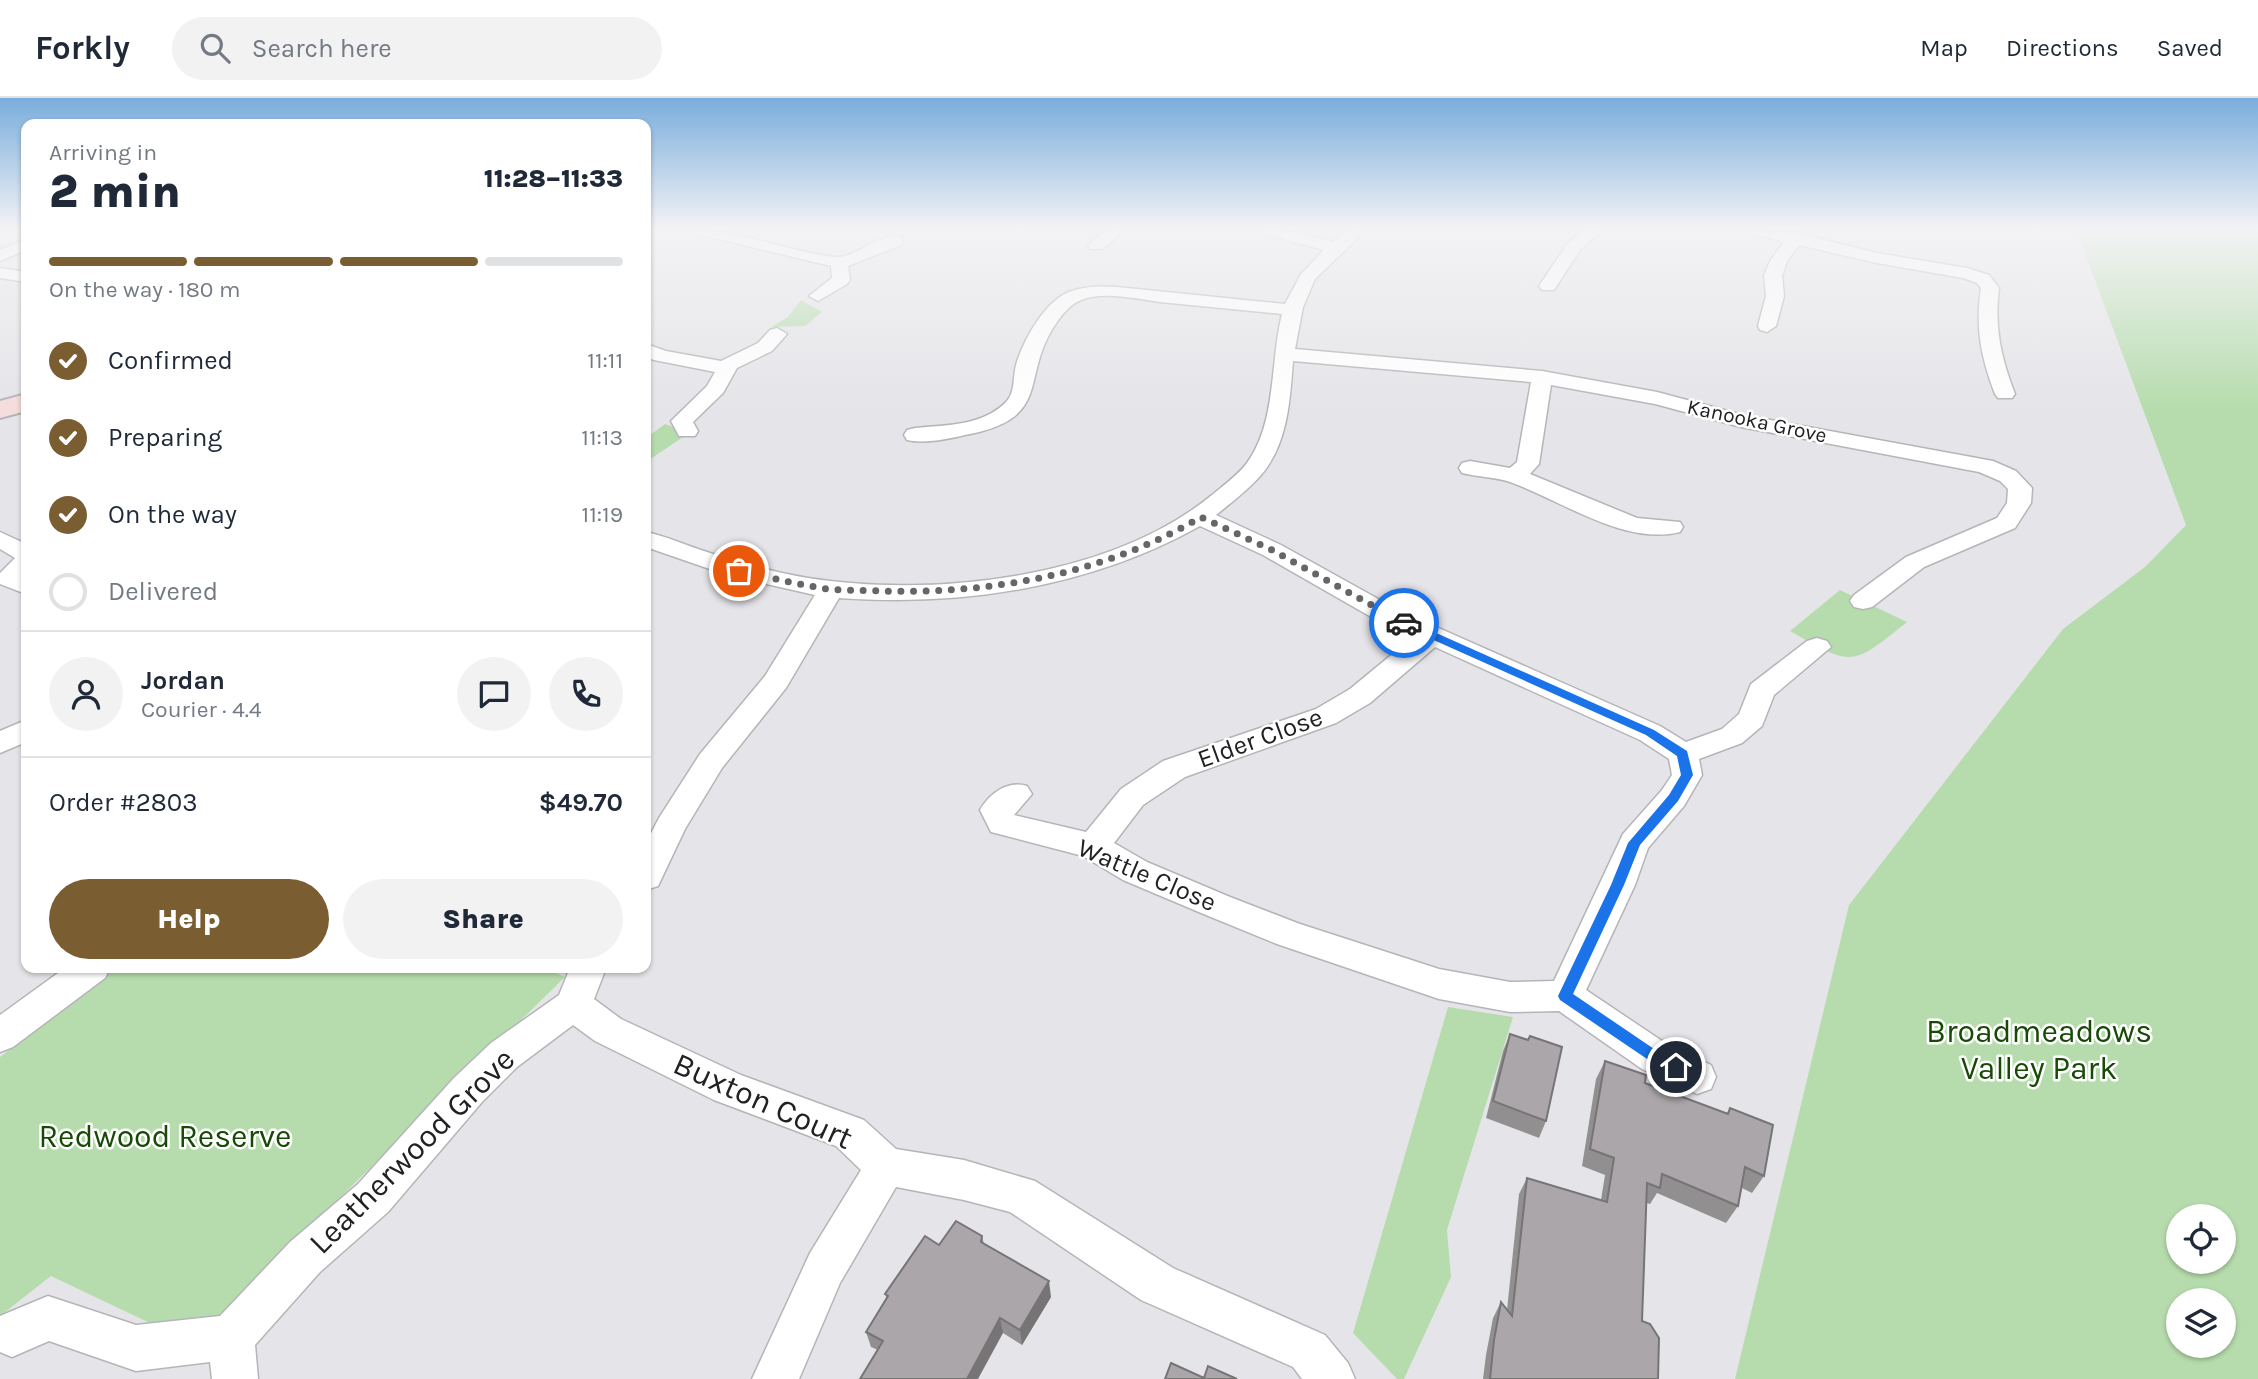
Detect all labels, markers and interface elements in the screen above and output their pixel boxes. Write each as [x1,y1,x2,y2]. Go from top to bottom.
search box [172,17,662,80]
text: Forkly [35,29,130,67]
icon: search [196,29,234,67]
text: Search here [252,33,392,64]
text: Map [1920,34,1968,62]
text: Directions [2006,34,2119,62]
text: Saved [2157,34,2223,62]
text: Arriving in [49,139,157,166]
text: 11:28–11:33 [484,163,623,194]
text: 2 min [49,165,181,219]
text: On the way · 180 m [49,276,240,303]
icon: check [49,342,87,380]
text: Confirmed [108,345,233,376]
text: 11:11 [587,347,623,374]
street label: Kanooka Grove [1685,394,1829,448]
icon: check [49,419,87,457]
text: Preparing [108,422,222,453]
text: 11:13 [581,424,623,451]
icon: check [49,496,87,534]
text: On the way [108,499,237,530]
text: 11:19 [582,501,623,528]
pin [709,541,769,601]
icon: bag [720,552,758,590]
text: Delivered [108,576,218,607]
courier [1369,588,1439,658]
icon: car [1385,604,1423,642]
button: person [49,657,123,731]
button: chat [457,657,531,731]
button: phone [549,657,623,731]
text: Jordan [141,665,225,696]
text: Courier · 4.4 [141,696,262,723]
street label: Elder Close [1193,701,1327,775]
text: Order #2803 [49,787,198,818]
text: $49.70 [539,787,623,818]
street label: Wattle Close [1073,832,1221,918]
button: Help [49,879,329,959]
button: Share [343,879,623,959]
park label: Broadmeadows Valley Park [1926,1013,2152,1087]
pin [1646,1037,1706,1097]
street label: Leatherwood Grove [302,1041,522,1261]
street label: Buxton Court [668,1045,858,1157]
icon: home [1657,1048,1695,1086]
park label: Redwood Reserve [38,1118,292,1155]
map controls [2166,1204,2236,1358]
button: locate [2166,1204,2236,1274]
button: layers [2166,1288,2236,1358]

